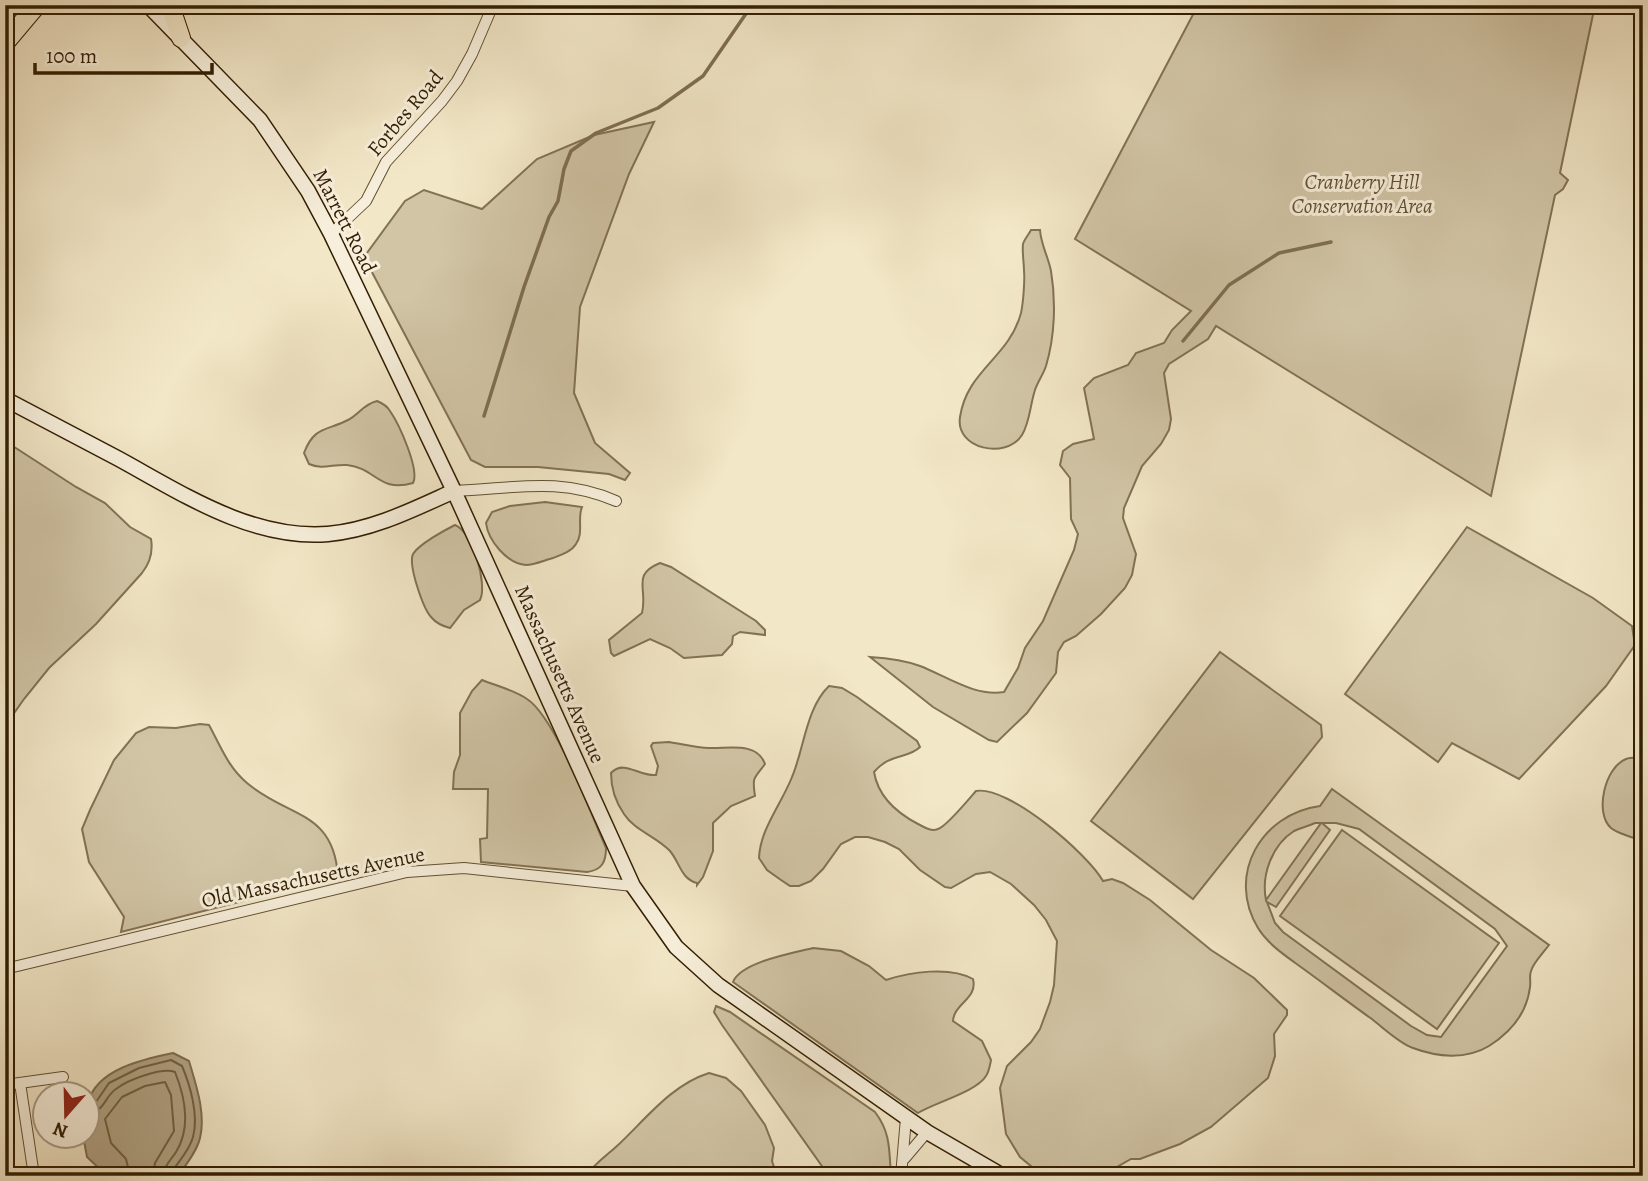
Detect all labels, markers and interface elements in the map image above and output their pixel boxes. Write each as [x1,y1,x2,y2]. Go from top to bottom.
scale bar [35,32,212,76]
text: 100 m [46,42,97,70]
street label: Forbes Road [361,63,450,162]
street label: Marrett Road [307,164,384,279]
park label: Cranberry Hill Conservation Area [1291,168,1433,220]
street label: Massachusetts Avenue [508,580,612,768]
street label: Old Massachusetts Avenue [199,840,427,914]
north arrow [32,1080,102,1150]
text: N [49,1115,71,1145]

